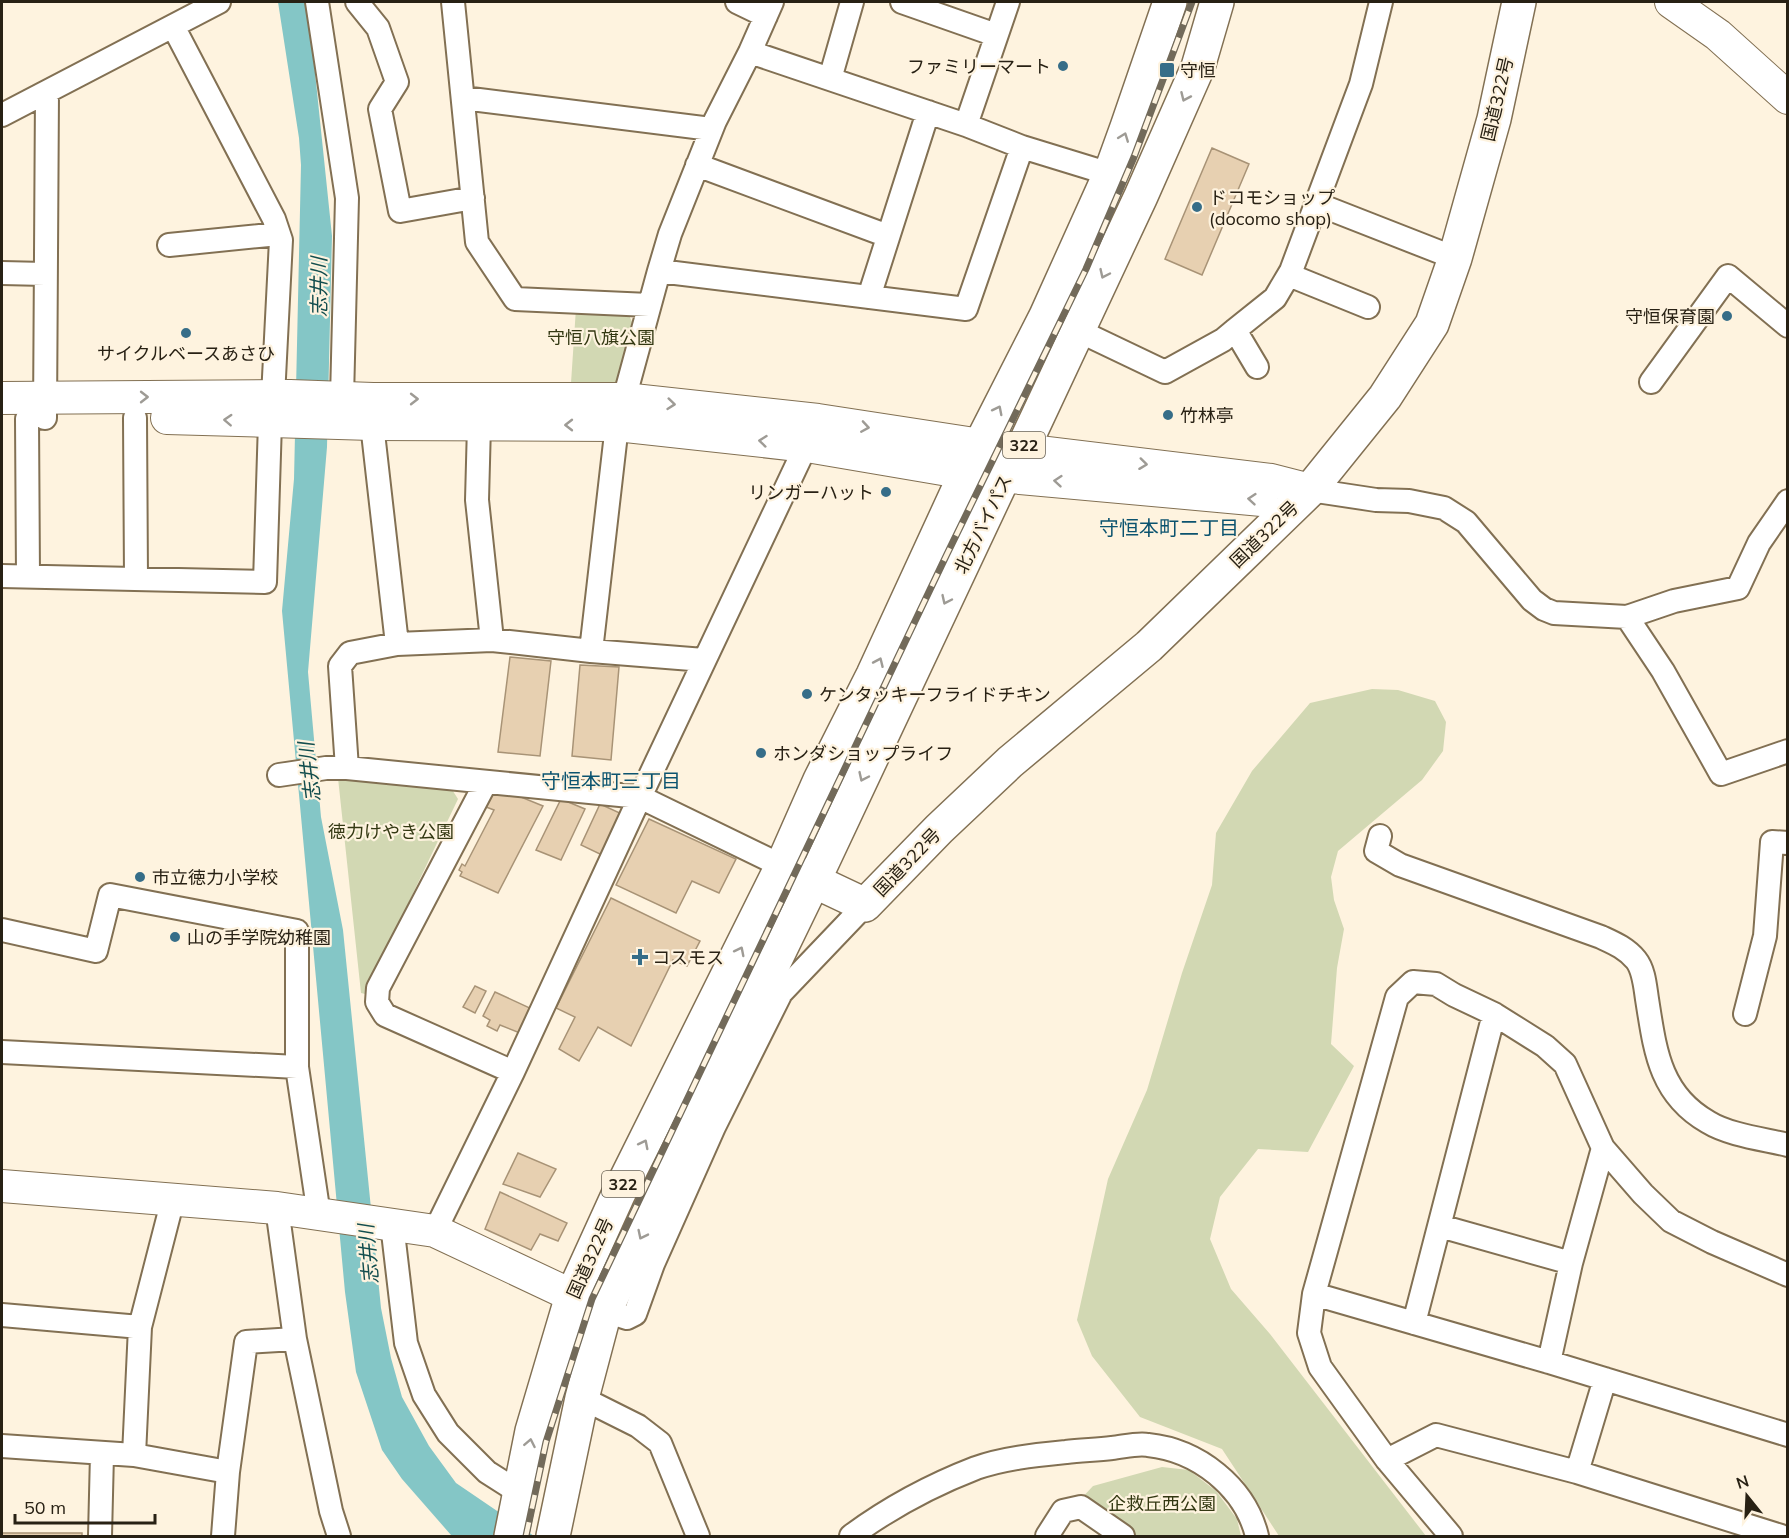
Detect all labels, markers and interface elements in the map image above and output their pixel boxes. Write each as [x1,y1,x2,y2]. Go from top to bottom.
street label: 国道322号 [1476,54,1518,144]
place label: ファミリーマート [907,55,1051,78]
marker: ファミリーマート [1056,59,1070,73]
place label: 守恒 [1180,59,1216,82]
marker: 守恒 [1158,61,1176,79]
one-way arrow [1180,90,1192,101]
one-way arrow [1116,132,1129,143]
place label: ドコモショップ (docomo shop) [1209,186,1335,230]
marker: ドコモショップ (docomo shop) [1190,200,1204,214]
water label: 志井川 [306,255,331,317]
one-way arrow [1100,268,1112,279]
place label: 守恒保育園 [1625,305,1715,328]
marker: 守恒保育園 [1720,309,1734,323]
marker: サイクルベースあさひ [179,326,193,340]
park label: 守恒八旗公園 [547,326,655,349]
place label: サイクルベースあさひ [97,342,275,365]
one-way arrow [139,391,148,403]
one-way arrow [409,393,418,405]
one-way arrow [667,397,676,410]
place label: 竹林亭 [1180,404,1234,427]
one-way arrow [991,405,1003,416]
marker: 竹林亭 [1161,408,1175,422]
one-way arrow [224,413,233,426]
one-way arrow [564,419,573,431]
one-way arrow [860,420,870,433]
road number: 322 [1003,432,1045,458]
one-way arrow [758,435,767,448]
one-way arrow [1138,458,1148,470]
street label: 北方バイパス [949,471,1017,577]
one-way arrow [1053,475,1063,488]
place label: リンガーハット [748,481,874,504]
marker: リンガーハット [879,485,893,499]
one-way arrow [1248,493,1257,506]
street label: 国道322号 [1225,496,1303,572]
district label: 守恒本町二丁目 [1099,515,1239,540]
one-way arrow [941,594,953,605]
one-way arrow [871,657,883,668]
place label: ケンタッキーフライドチキン [819,683,1051,706]
marker: ケンタッキーフライドチキン [800,687,814,701]
water label: 志井川 [293,739,325,803]
place label: ホンダショップライフ [773,742,953,765]
marker: ホンダショップライフ [754,746,768,760]
district label: 守恒本町三丁目 [541,768,681,793]
one-way arrow [858,770,870,781]
park label: 徳力けやき公園 [328,820,454,843]
street label: 国道322号 [869,823,945,901]
place label: 市立徳力小学校 [152,866,278,889]
marker: 市立徳力小学校 [133,870,147,884]
place label: 山の手学院幼稚園 [187,926,331,949]
marker: 山の手学院幼稚園 [168,930,182,944]
place label: コスモス [652,946,724,969]
one-way arrow [733,946,745,957]
marker: コスモス [633,950,647,964]
one-way arrow [636,1139,648,1150]
road number: 322 [602,1171,644,1197]
street label: 国道322号 [562,1214,618,1302]
water label: 志井川 [353,1221,383,1285]
one-way arrow [637,1229,649,1240]
one-way arrow [523,1438,536,1448]
north arrow [1717,1466,1777,1526]
text: N [1734,1470,1751,1493]
scale bar [15,1487,154,1525]
park label: 企救丘西公園 [1108,1492,1216,1515]
text: 50 m [24,1496,66,1519]

